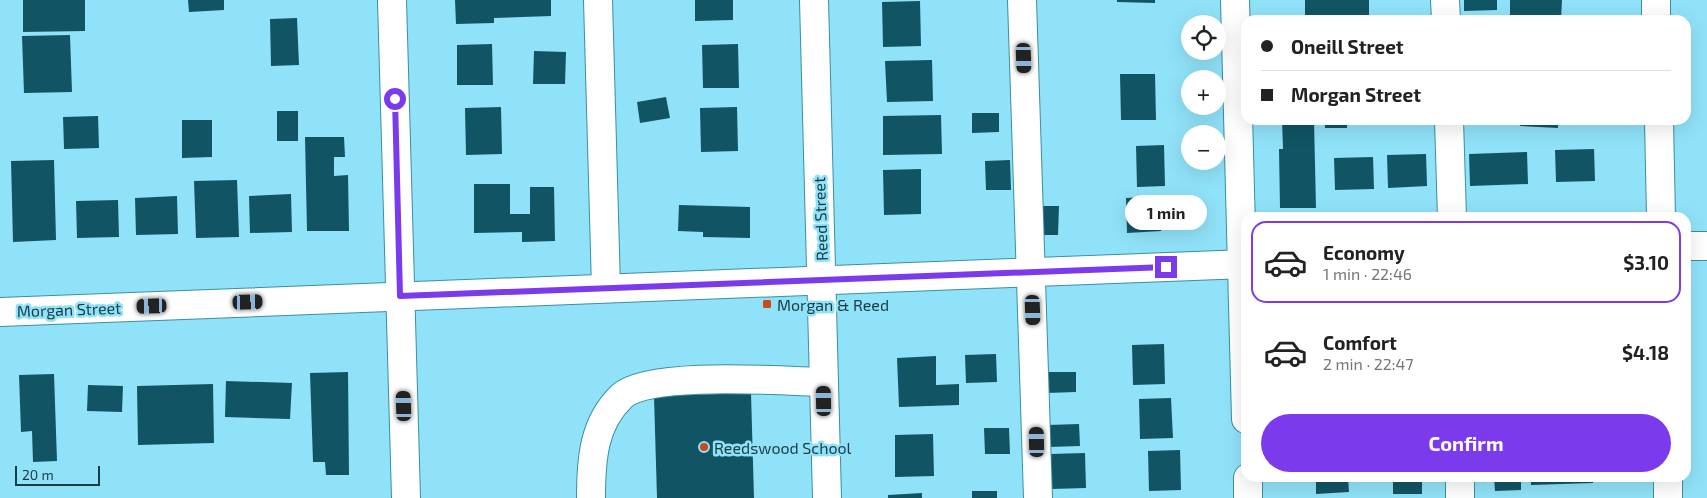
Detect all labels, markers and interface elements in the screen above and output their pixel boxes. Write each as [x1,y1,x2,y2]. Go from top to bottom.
map controls [1181,15,1226,170]
button: locate [1181,15,1226,60]
text: Oneill Street [1291,35,1404,58]
car [1015,43,1032,73]
button: + [1181,70,1226,115]
text: Morgan Street [1291,83,1421,106]
route start [384,88,406,110]
button: − [1181,125,1226,170]
street label: Reed Street [809,177,831,261]
callout: 1 min [1125,194,1207,230]
text: 1 min [1147,203,1185,222]
icon: car [1263,240,1308,285]
text: Economy [1323,241,1405,264]
text: $3.10 [1623,251,1669,274]
route end [1155,256,1177,278]
text: 1 min · 22:46 [1323,264,1412,283]
car [232,294,263,310]
place label: Morgan & Reed [777,295,889,314]
car [1024,295,1041,325]
street label: Morgan Street [16,298,122,320]
car [136,298,167,314]
marker: Morgan & Reed [761,298,773,310]
icon: car [1263,330,1308,375]
text: Comfort [1323,331,1397,354]
text: $4.18 [1622,341,1669,364]
text: 2 min · 22:47 [1323,354,1414,373]
car [816,386,831,416]
car [395,391,412,421]
button: Confirm [1261,414,1671,472]
car [1029,427,1044,457]
place label: Reedswood School [714,438,852,457]
marker: Reedswood School [698,441,710,453]
scale bar [15,463,100,486]
text: 20 m [22,466,54,483]

